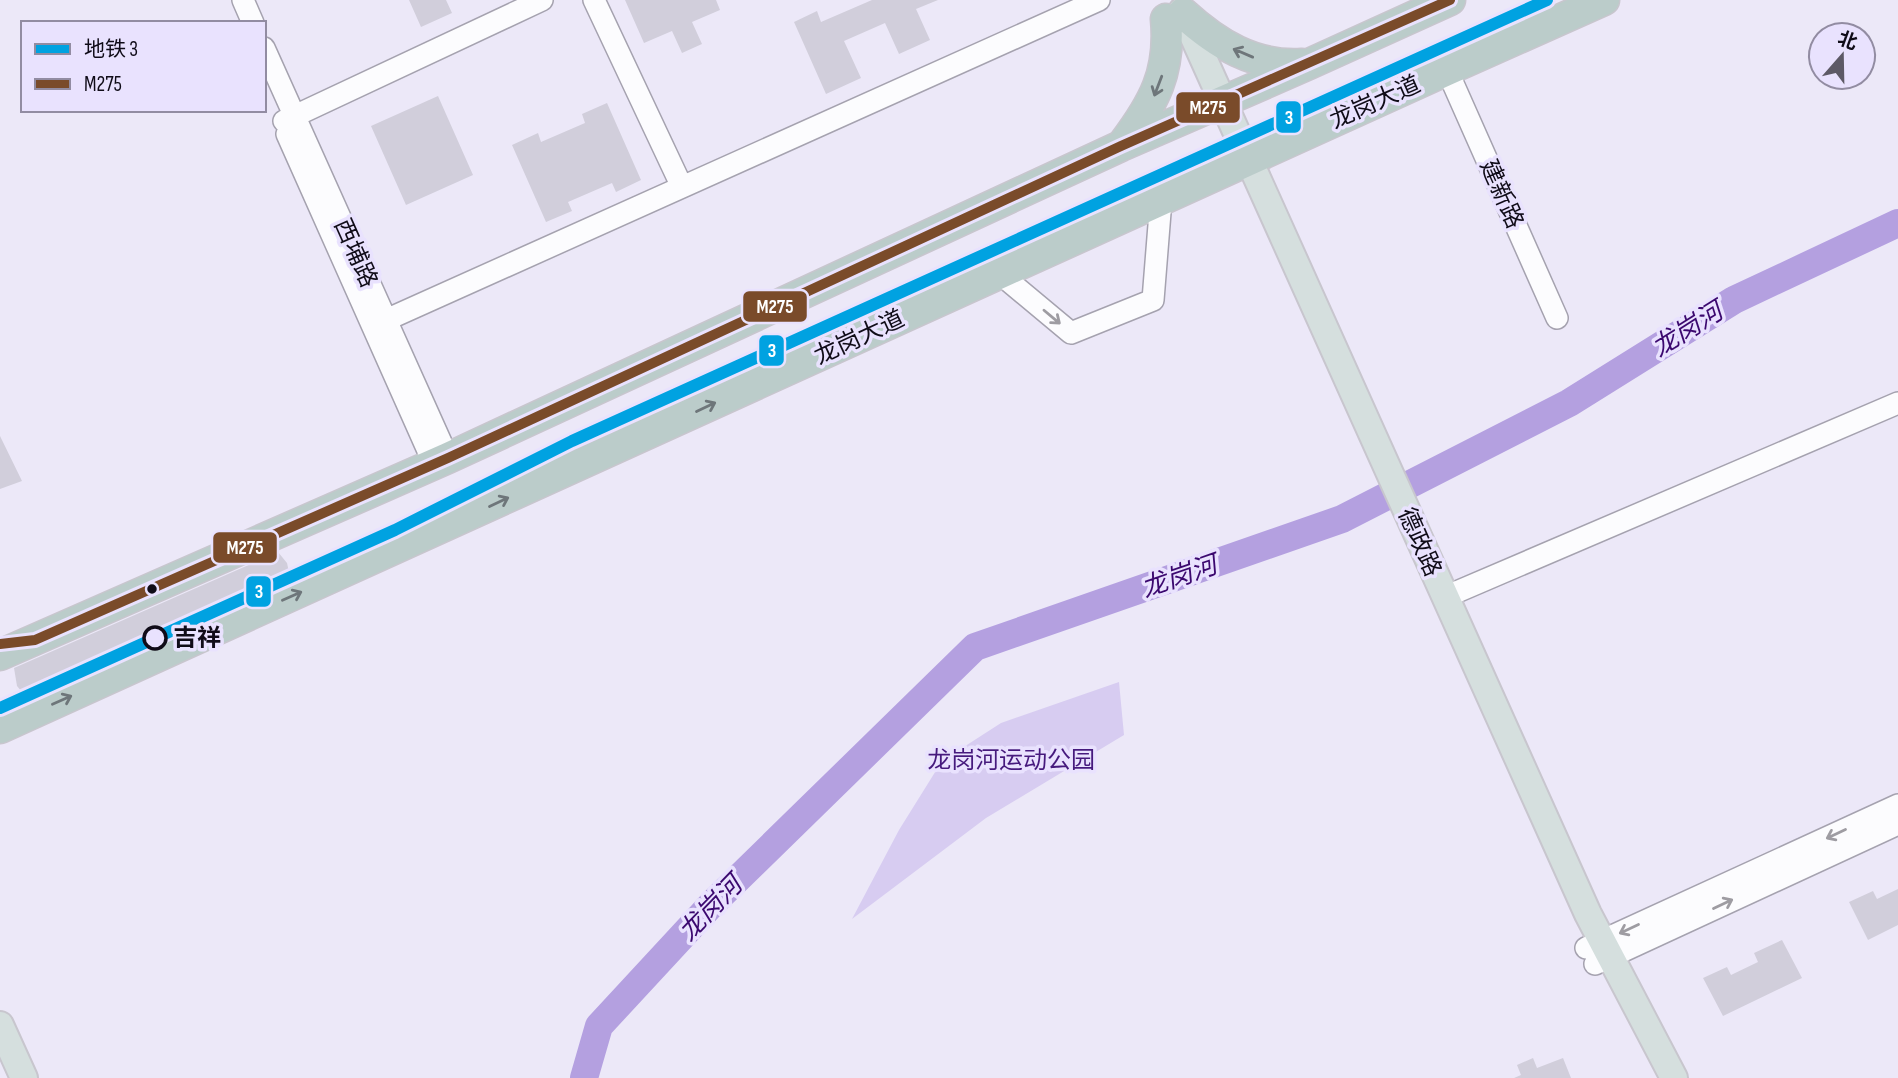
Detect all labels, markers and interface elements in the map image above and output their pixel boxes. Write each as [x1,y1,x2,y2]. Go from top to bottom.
legend [21,21,266,112]
north arrow [1807,21,1877,91]
text: 北 [1834,27,1860,55]
text: 地铁 3 [84,37,138,62]
one-way arrow [1233,46,1254,59]
street label: 龙岗大道 [1325,70,1425,135]
text: M275 [84,72,122,97]
one-way arrow [1150,75,1163,97]
line badge: M275 [1175,91,1241,124]
text: M275 [1190,97,1226,120]
line badge: 3 [1275,100,1302,134]
text: 3 [1285,107,1293,130]
street label: 建新路 [1474,155,1529,233]
street label: 西埔路 [328,214,383,292]
line badge: M275 [742,290,808,323]
water label: 龙岗河 [1647,294,1733,364]
text: M275 [757,296,793,319]
street label: 龙岗大道 [810,304,909,371]
one-way arrow [1042,309,1060,325]
line badge: 3 [758,334,785,367]
text: 3 [768,340,776,363]
one-way arrow [695,400,716,413]
one-way arrow [488,495,509,508]
street label: 德政路 [1392,503,1447,581]
line badge: M275 [212,531,278,564]
text: M275 [227,537,263,560]
water label: 龙岗河 [1138,548,1226,605]
line badge: 3 [245,575,272,608]
text: 3 [255,581,263,604]
unlabelled marker [145,582,159,596]
one-way arrow [281,589,302,602]
place label: 吉祥 [173,624,221,653]
marker: 吉祥 [143,626,167,650]
one-way arrow [51,692,72,706]
park label: 龙岗河运动公园 [927,746,1095,775]
one-way arrow [1826,828,1847,841]
water label: 龙岗河 [673,867,753,948]
one-way arrow [1712,897,1733,910]
one-way arrow [1619,922,1640,936]

